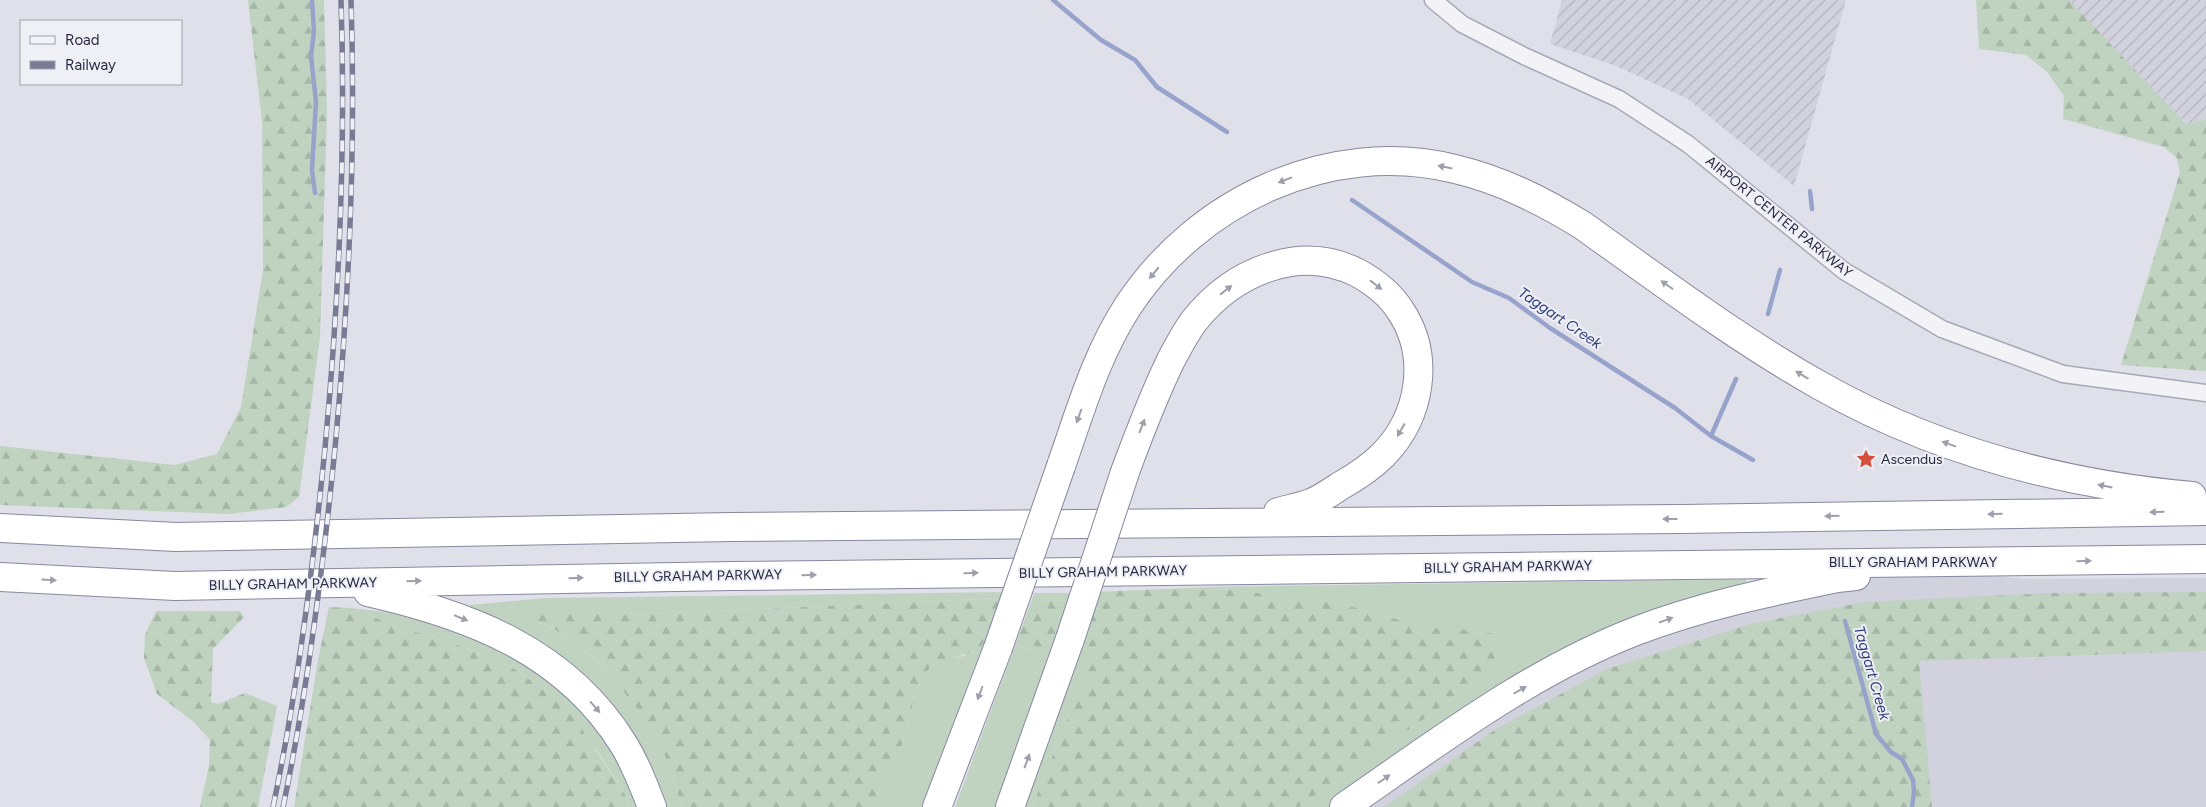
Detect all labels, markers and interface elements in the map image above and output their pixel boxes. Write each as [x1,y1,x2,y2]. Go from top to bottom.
legend [20,20,182,85]
text: Road [65,31,100,49]
text: Railway [65,56,116,74]
street label: AIRPORT CENTER PARKWAY [1702,152,1856,282]
one-way arrow [1436,162,1452,170]
one-way arrow [1277,176,1292,184]
one-way arrow [1148,266,1159,279]
one-way arrow [1369,279,1382,290]
one-way arrow [1660,280,1673,290]
water label: Taggart Creek [1515,283,1606,353]
one-way arrow [1219,285,1232,296]
one-way arrow [1795,370,1808,380]
one-way arrow [1075,409,1083,424]
one-way arrow [1138,418,1146,433]
one-way arrow [1397,424,1406,437]
one-way arrow [1941,440,1956,448]
place icon: Ascendus [1855,448,1877,470]
place label: Ascendus [1881,451,1943,468]
one-way arrow [2098,482,2113,490]
one-way arrow [2149,508,2165,516]
one-way arrow [1987,510,2003,518]
one-way arrow [1824,512,1840,520]
one-way arrow [1662,515,1678,523]
street label: BILLY GRAHAM PARKWAY [1829,554,1998,571]
street label: BILLY GRAHAM PARKWAY [1424,557,1593,577]
one-way arrow [2076,557,2092,565]
street label: BILLY GRAHAM PARKWAY [1019,562,1188,582]
street label: BILLY GRAHAM PARKWAY [614,566,783,586]
one-way arrow [963,569,979,577]
one-way arrow [801,571,817,579]
street label: BILLY GRAHAM PARKWAY [209,574,378,594]
one-way arrow [568,574,584,582]
one-way arrow [41,577,57,585]
one-way arrow [406,577,422,585]
one-way arrow [454,615,469,622]
one-way arrow [1659,616,1674,624]
water label: Taggart Creek [1850,624,1894,723]
one-way arrow [1513,685,1526,694]
one-way arrow [976,686,984,700]
one-way arrow [589,701,601,713]
one-way arrow [1024,754,1031,769]
one-way arrow [1377,774,1391,784]

